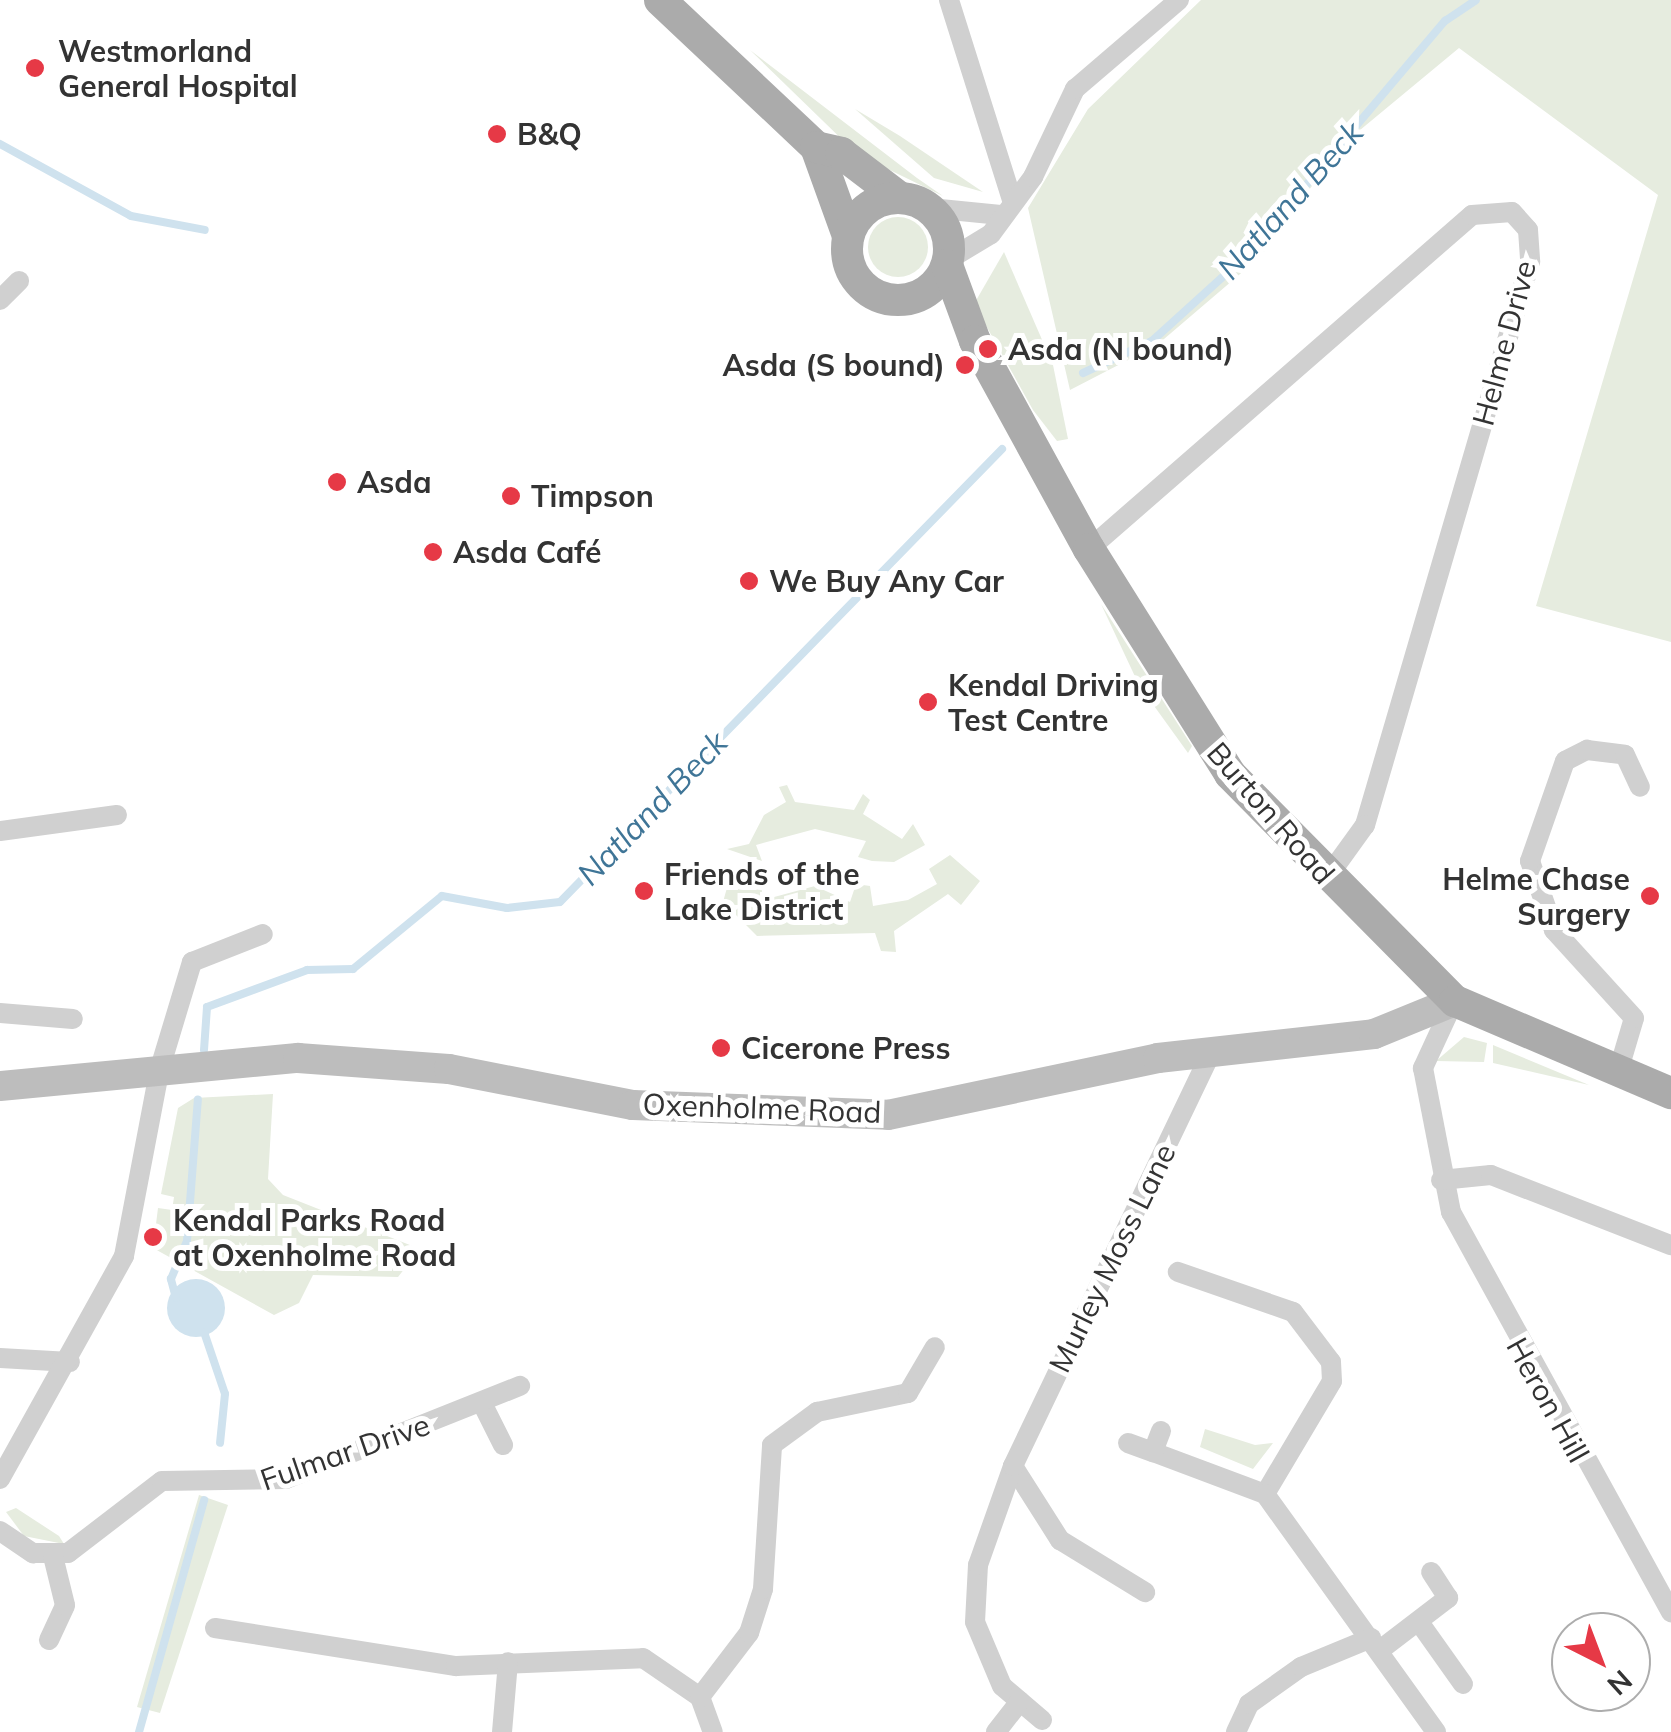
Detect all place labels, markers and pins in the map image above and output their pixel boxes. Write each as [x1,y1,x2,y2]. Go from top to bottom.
place label: Westmorland General Hospital [58,33,298,104]
marker: Westmorland General Hospital [22,55,48,81]
place label: B&Q [517,116,582,152]
marker: B&Q [486,123,508,145]
place label: Asda (N bound) [1008,331,1234,367]
marker: Asda (N bound) [977,338,999,360]
place label: Asda (S bound) [722,347,945,383]
marker: Asda (S bound) [954,354,976,376]
place label: Asda [357,464,431,500]
marker: Asda [326,471,348,493]
place label: Timpson [531,478,654,514]
marker: Timpson [500,485,522,507]
place label: Asda Café [453,534,601,570]
marker: Asda Café [422,541,444,563]
place label: We Buy Any Car [769,563,1004,599]
marker: We Buy Any Car [738,570,760,592]
place label: Kendal Driving Test Centre [948,667,1159,738]
marker: Kendal Driving Test Centre [917,691,939,713]
place label: Friends of the Lake District [664,856,860,926]
place label: Helme Chase Surgery [1442,861,1630,932]
marker: Friends of the Lake District [633,880,655,902]
marker: Helme Chase Surgery [1639,885,1661,907]
place label: Cicerone Press [741,1030,950,1066]
marker: Cicerone Press [710,1037,732,1059]
place label: Kendal Parks Road at Oxenholme Road [173,1202,456,1272]
marker: Kendal Parks Road at Oxenholme Road [142,1226,164,1248]

